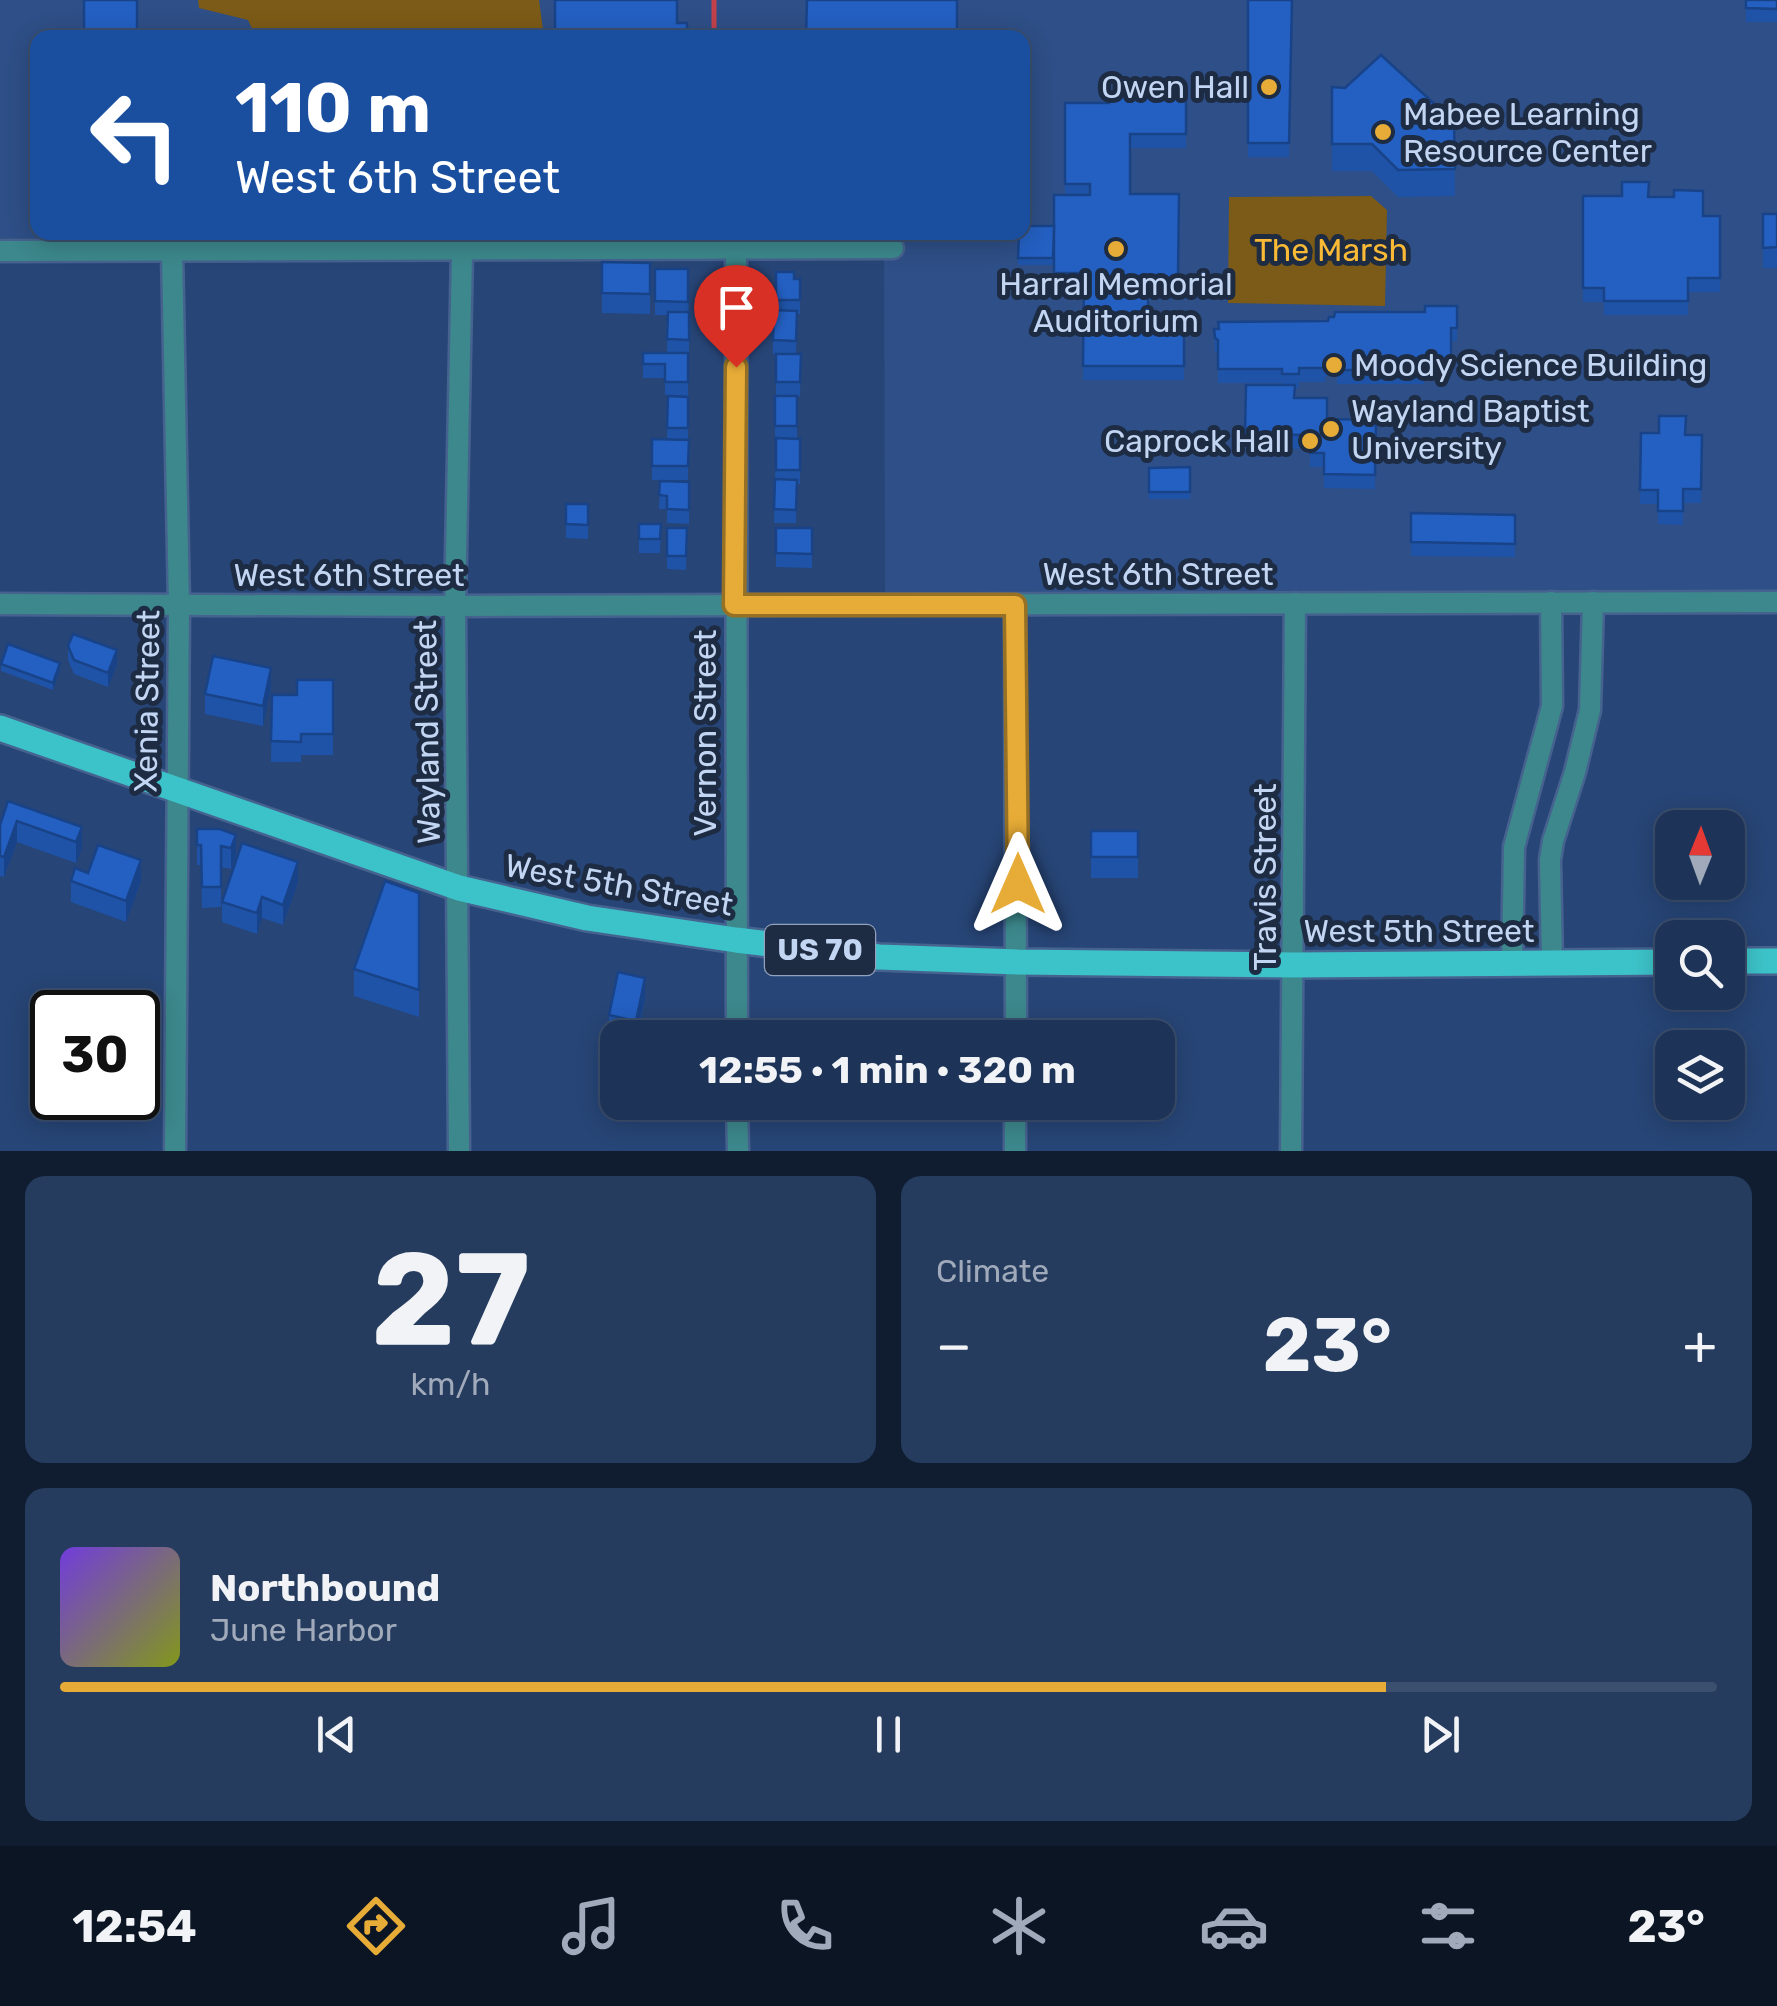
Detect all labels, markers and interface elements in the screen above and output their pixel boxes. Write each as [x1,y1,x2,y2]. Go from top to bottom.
text: 110 m [235,67,431,150]
place label: Owen Hall [1101,68,1249,106]
icon: left [70,70,200,200]
marker: Owen Hall [1258,76,1280,98]
place label: Mabee Learning Resource Center [1403,95,1652,170]
marker: Mabee Learning Resource Center [1372,121,1394,143]
text: West 6th Street [235,151,560,204]
park label: The Marsh [1254,231,1408,269]
marker: Harral Memorial Auditorium [1105,238,1127,260]
pin [694,265,779,368]
place label: Harral Memorial Auditorium [999,265,1233,340]
icon: arrive [709,280,764,335]
place label: Moody Science Building [1354,346,1707,384]
marker: Moody Science Building [1323,354,1345,376]
place label: Wayland Baptist University [1351,392,1590,467]
marker: Wayland Baptist University [1320,418,1342,440]
place label: Caprock Hall [1104,422,1290,460]
marker: Caprock Hall [1299,430,1321,452]
street label: West 6th Street [1042,555,1274,593]
street label: West 6th Street [233,556,465,594]
street label: Xenia Street [126,609,168,793]
street label: Wayland Street [406,620,448,844]
street label: Vernon Street [686,630,724,836]
street label: Travis Street [1246,783,1284,971]
north arrow [1655,810,1745,900]
map controls [1655,810,1745,1120]
position arrow [966,832,1070,936]
street label: West 5th Street [502,846,736,924]
street label: West 5th Street [1304,912,1534,950]
button: search [1655,920,1745,1010]
road number: US 70 [765,925,875,975]
speed limit sign: 30 [30,990,160,1120]
button: layers [1655,1030,1745,1120]
text: 12:55 · 1 min · 320 m [699,1047,1076,1093]
text: 27 [371,1222,530,1377]
text: Climate [936,1252,1049,1290]
text: 23° [1263,1301,1392,1390]
text: − [936,1313,972,1378]
text: + [1683,1313,1717,1378]
text: km/h [411,1365,490,1403]
text: Northbound [210,1565,440,1611]
text: June Harbor [210,1611,397,1649]
icon: previous [309,1707,364,1762]
icon: pause [861,1707,916,1762]
icon: next [1413,1707,1468,1762]
icon: directions [341,1891,411,1961]
icon: music [556,1891,626,1961]
icon: phone [770,1891,840,1961]
icon: climate [984,1891,1054,1961]
icon: car [1199,1891,1269,1961]
icon: filters [1413,1891,1483,1961]
text: 12:54 [72,1900,197,1953]
text: 23° [1627,1900,1705,1953]

